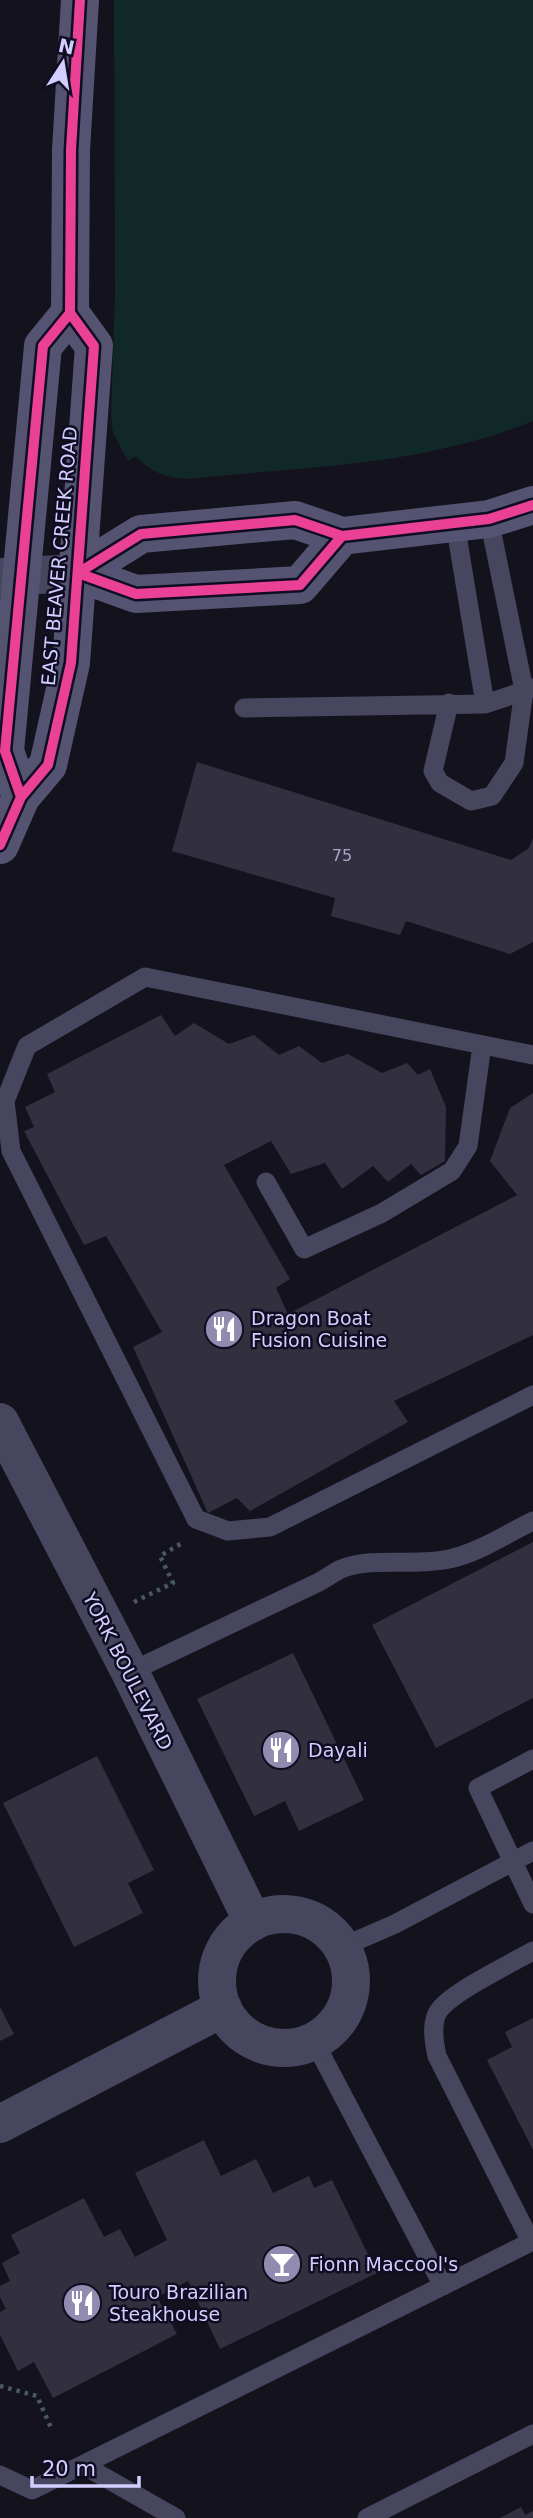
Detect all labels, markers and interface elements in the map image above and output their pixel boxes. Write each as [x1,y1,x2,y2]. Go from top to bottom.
north arrow [28,28,98,98]
text: N [56,34,77,59]
street label: EAST BEAVER CREEK ROAD [37,425,81,687]
house number: 75 [332,846,352,865]
place label: Dragon Boat Fusion Cuisine [251,1307,387,1351]
restaurant icon: Dragon Boat Fusion Cuisine [203,1308,245,1350]
street label: YORK BOULEVARD [78,1588,177,1754]
restaurant icon: Dayali [260,1729,302,1771]
place label: Dayali [308,1739,368,1761]
bar icon: Fionn Maccool's [261,2243,303,2285]
place label: Fionn Maccool's [309,2253,458,2275]
place label: Touro Brazilian Steakhouse [108,2281,248,2325]
restaurant icon: Touro Brazilian Steakhouse [61,2282,103,2324]
scale bar [32,2444,138,2488]
text: 20 m [42,2457,96,2481]

